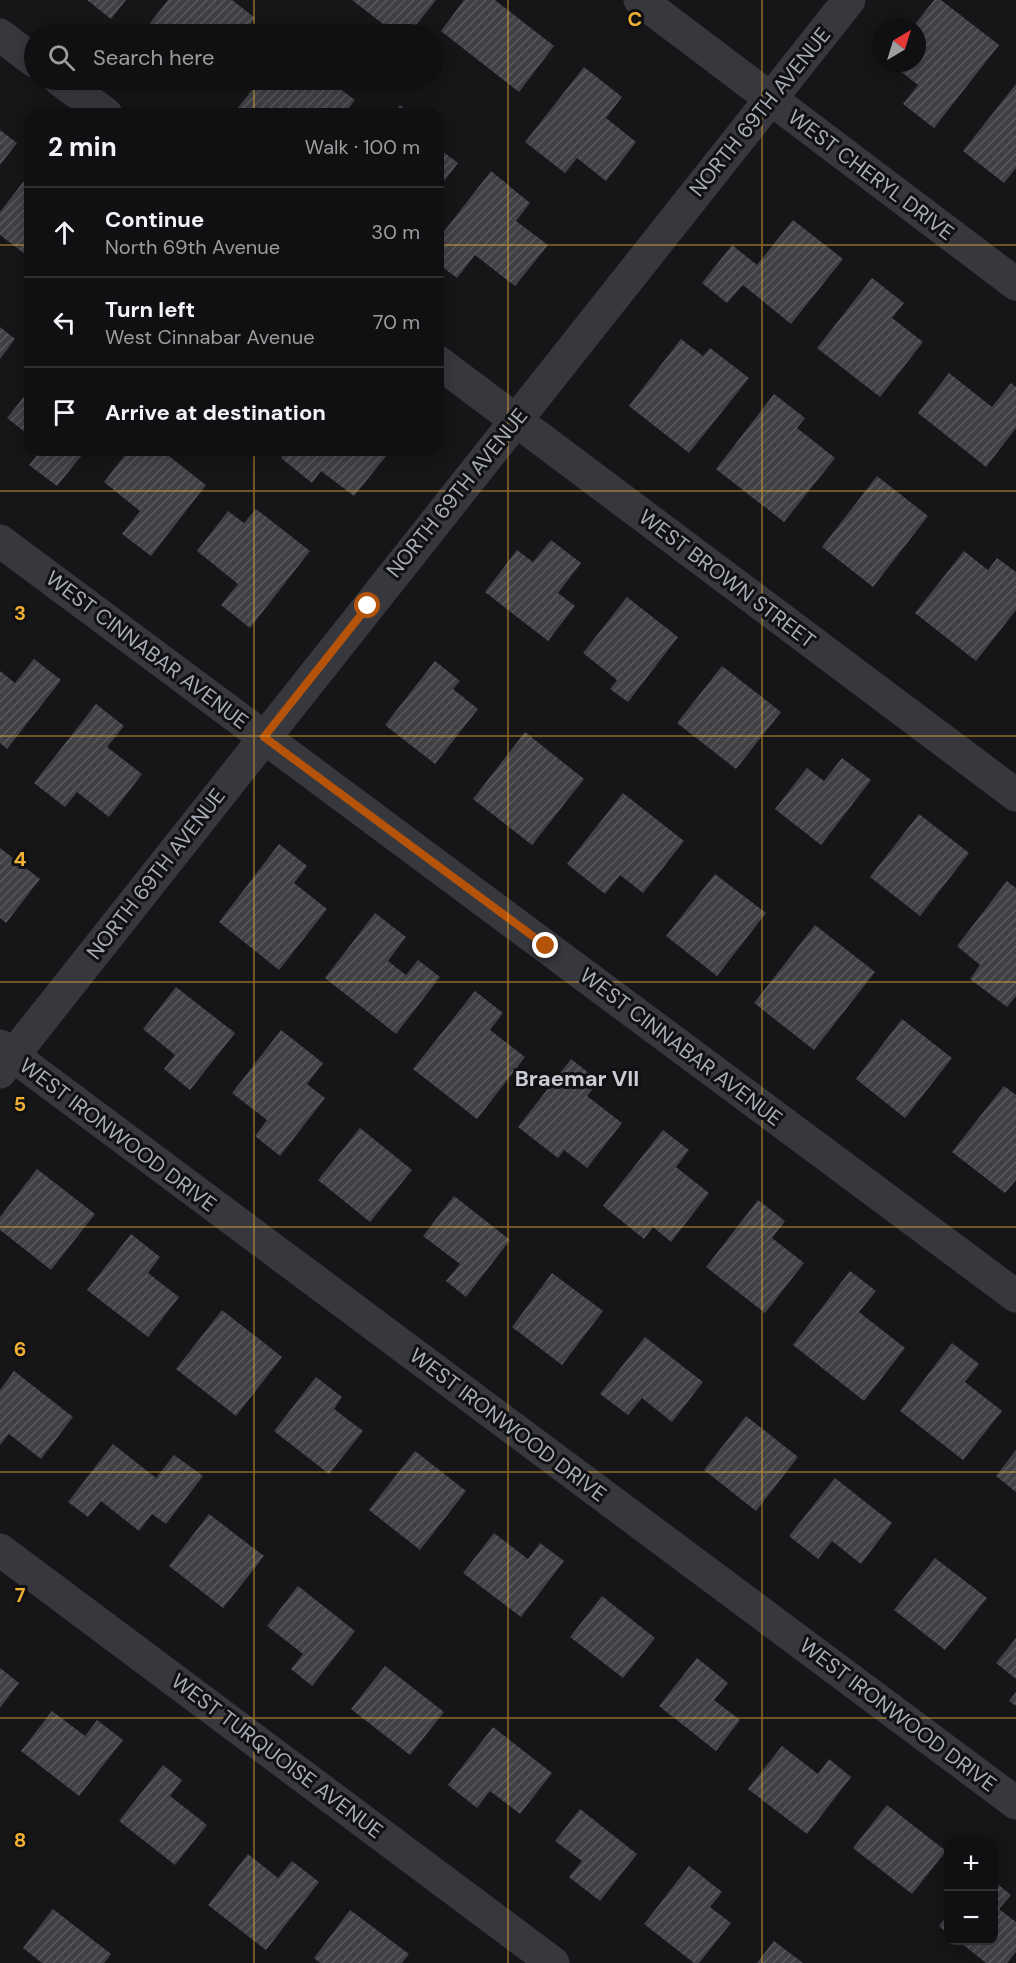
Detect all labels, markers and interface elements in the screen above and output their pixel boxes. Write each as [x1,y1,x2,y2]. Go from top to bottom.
text: C [628,6,642,32]
north arrow [872,18,926,72]
street label: NORTH 69TH AVENUE [683,22,837,202]
search box [24,24,444,90]
icon: search [45,41,78,74]
text: Search here [93,43,214,72]
street label: WEST CHERYL DRIVE [782,103,960,247]
text: 2 min [48,130,117,164]
text: Walk · 100 m [305,134,420,160]
text: Continue [105,205,204,234]
icon: ahead [48,216,81,249]
text: 30 m [371,219,420,245]
text: North 69th Avenue [105,234,280,260]
text: Turn left [105,295,195,324]
icon: left [48,306,81,339]
text: 70 m [373,309,420,335]
text: West Cinnabar Avenue [105,324,315,350]
icon: arrive [48,396,81,429]
text: Arrive at destination [105,398,326,427]
street label: NORTH 69TH AVENUE [380,403,534,583]
street label: WEST BROWN STREET [633,503,821,655]
street label: WEST CINNABAR AVENUE [40,565,254,735]
route start [354,592,380,618]
text: 3 [14,600,26,626]
street label: NORTH 69TH AVENUE [80,783,232,965]
text: 4 [14,846,27,872]
route end [532,932,558,958]
street label: WEST CINNABAR AVENUE [574,962,788,1132]
street label: WEST IRONWOOD DRIVE [14,1052,222,1218]
district label: Braemar VII [515,1064,639,1093]
text: 5 [14,1091,26,1117]
text: 6 [14,1336,26,1362]
street label: WEST IRONWOOD DRIVE [404,1342,612,1508]
text: 7 [15,1582,26,1608]
street label: WEST IRONWOOD DRIVE [794,1632,1002,1798]
street label: WEST TURQUOISE AVENUE [165,1667,389,1845]
text: 8 [14,1827,26,1853]
map controls [944,1837,998,1945]
button: + [944,1837,998,1891]
button: − [944,1891,998,1945]

